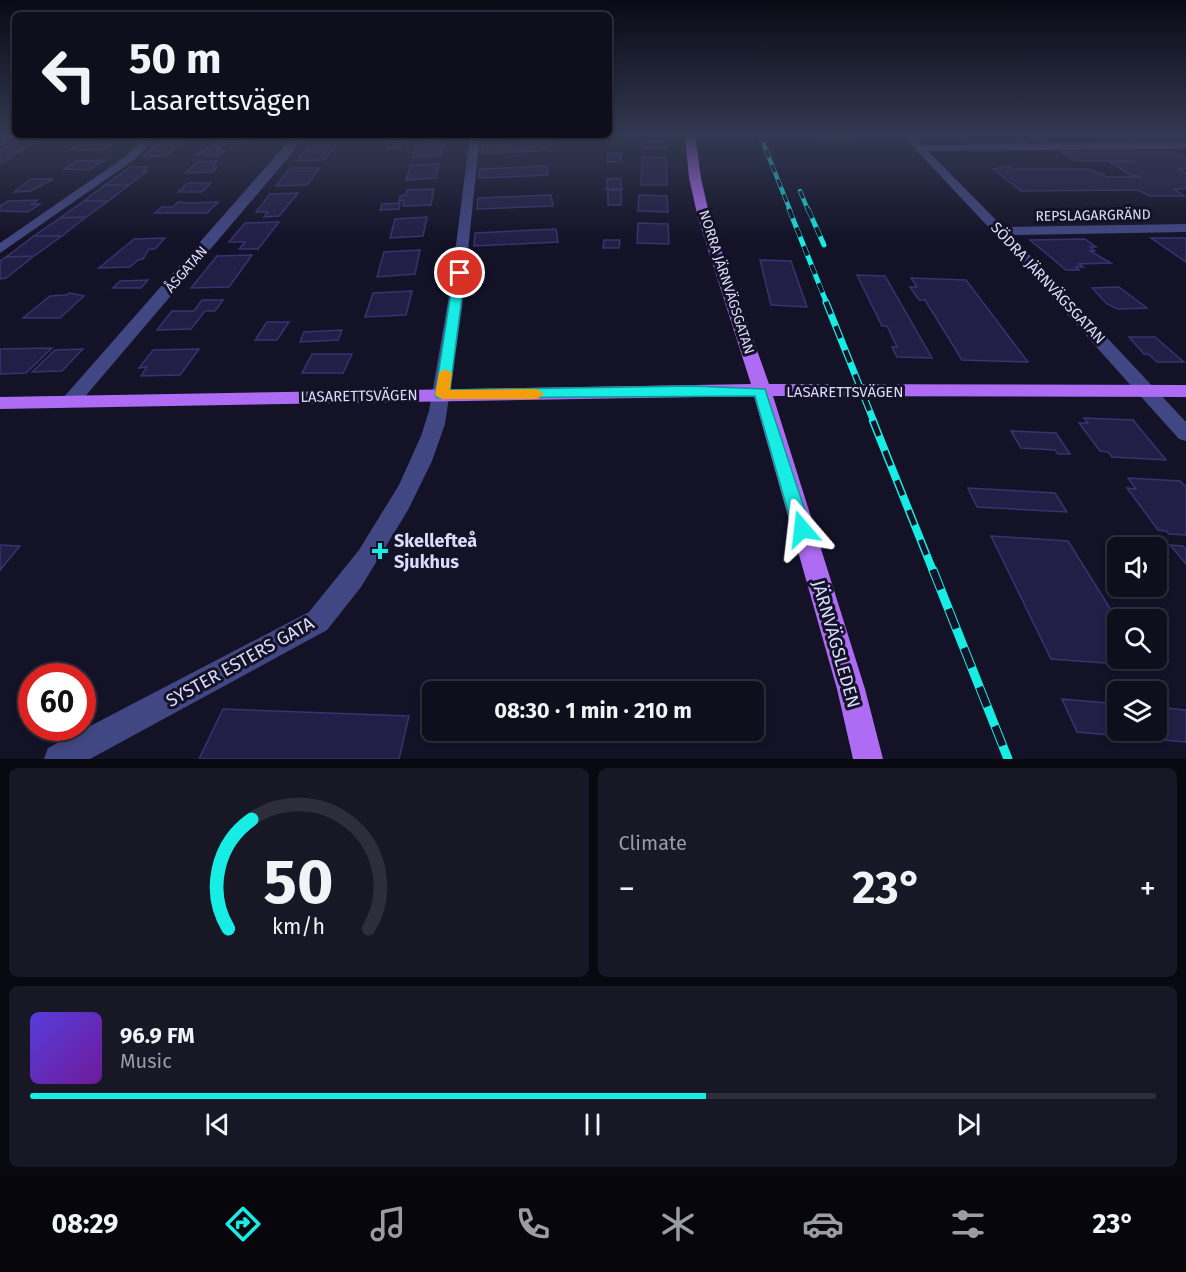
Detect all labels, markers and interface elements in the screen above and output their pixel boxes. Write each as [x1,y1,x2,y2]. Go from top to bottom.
text: 50 m [129,34,222,84]
icon: left [30,36,108,114]
text: Lasarettsvägen [129,85,311,117]
street label: REPSLAGARGRÄND [1035,206,1151,225]
street label: NORRA JÄRNVÄGSGATAN [695,208,758,356]
street label: SÖDRA JÄRNVÄGSGATAN [987,218,1109,348]
street label: ÅSGATAN [161,242,211,296]
pin [434,247,485,298]
icon: arrive [443,256,476,289]
street label: LASARETTSVÄGEN [786,383,904,401]
street label: LASARETTSVÄGEN [300,386,418,406]
position arrow [770,497,834,561]
place label: Skellefteå Sjukhus [394,530,477,573]
map controls [1107,537,1167,741]
button: sound [1107,537,1167,597]
marker: Skellefteå Sjukhus [371,542,389,560]
street label: JÄRNVÄGSLEDEN [807,577,865,711]
button: search [1107,609,1167,669]
street label: SYSTER ESTERS GATA [162,612,318,712]
speed limit sign: 60 [18,663,96,741]
button: layers [1107,681,1167,741]
text: 08:30 · 1 min · 210 m [494,697,692,724]
text: Climate [619,831,687,855]
text: 50 [264,845,334,920]
text: 23° [852,861,922,915]
text: − [619,869,635,909]
text: + [1140,869,1156,909]
text: km/h [272,915,325,941]
text: 96.9 FM [120,1022,195,1049]
text: Music [120,1049,172,1073]
icon: previous [201,1108,234,1141]
icon: pause [576,1108,609,1141]
icon: next [952,1108,985,1141]
icon: directions [222,1203,264,1245]
icon: music [367,1203,409,1245]
icon: phone [512,1203,554,1245]
icon: climate [657,1203,699,1245]
icon: car [802,1203,844,1245]
icon: filters [947,1203,989,1245]
text: 08:29 [52,1208,118,1240]
text: 23° [1092,1208,1134,1240]

